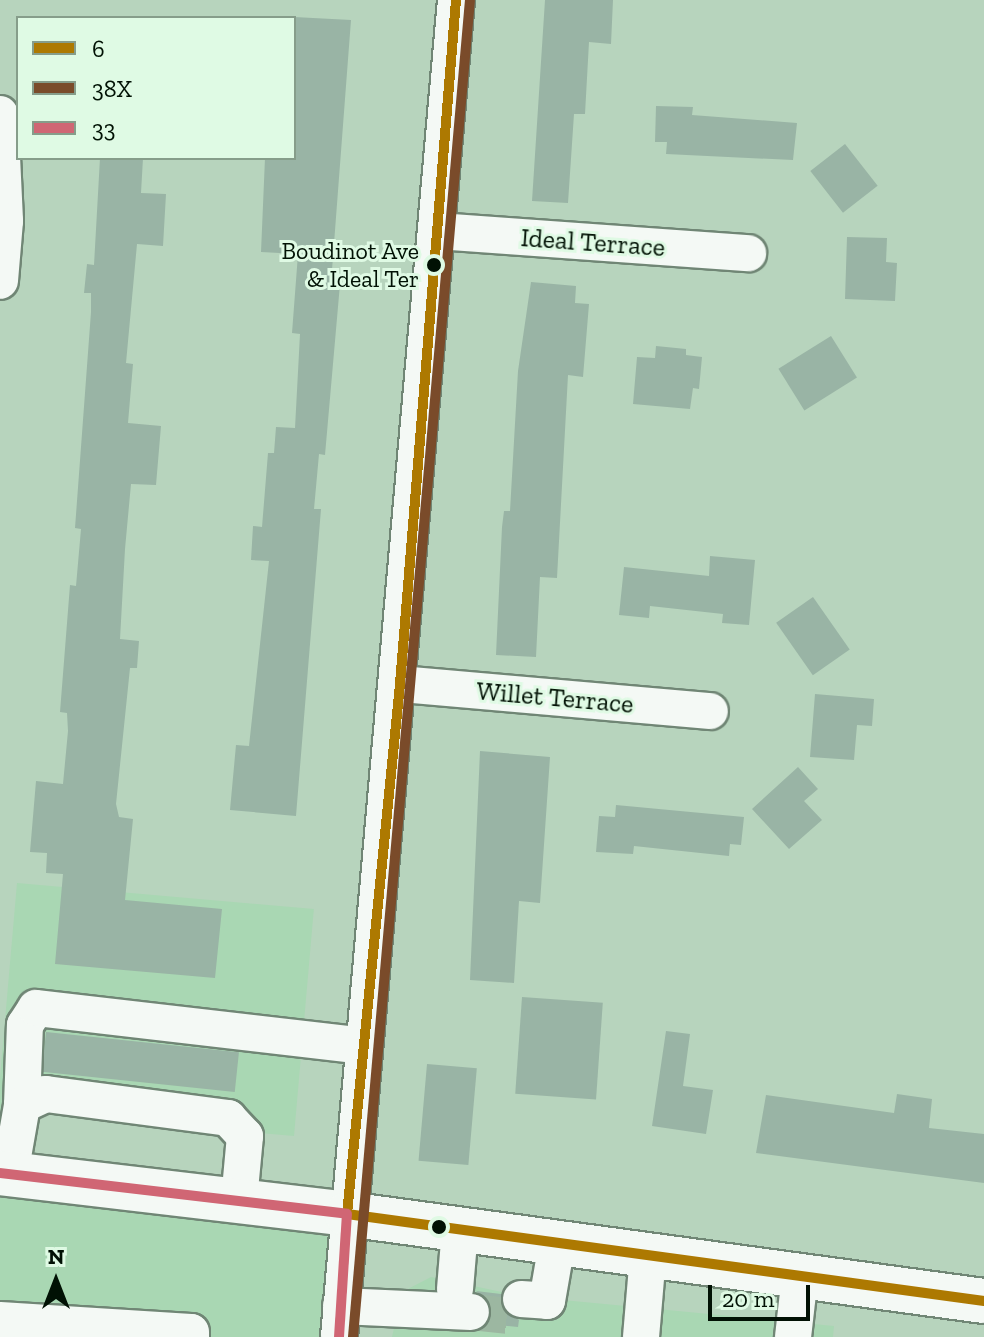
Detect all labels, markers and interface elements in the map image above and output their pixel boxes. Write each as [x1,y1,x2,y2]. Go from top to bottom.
legend [16,16,296,160]
text: 6 [92,34,105,63]
text: 38X [92,74,132,103]
text: 33 [92,114,115,143]
street label: Ideal Terrace [520,222,666,264]
place label: Boudinot Ave & Ideal Ter [281,237,419,293]
marker: Boudinot Ave & Ideal Ter [426,257,442,273]
street label: Willet Terrace [475,676,635,720]
unlabelled marker [431,1219,447,1235]
north arrow [16,1241,96,1321]
text: N [48,1243,64,1270]
scale bar [712,1269,814,1319]
text: 20 m [722,1284,774,1313]

